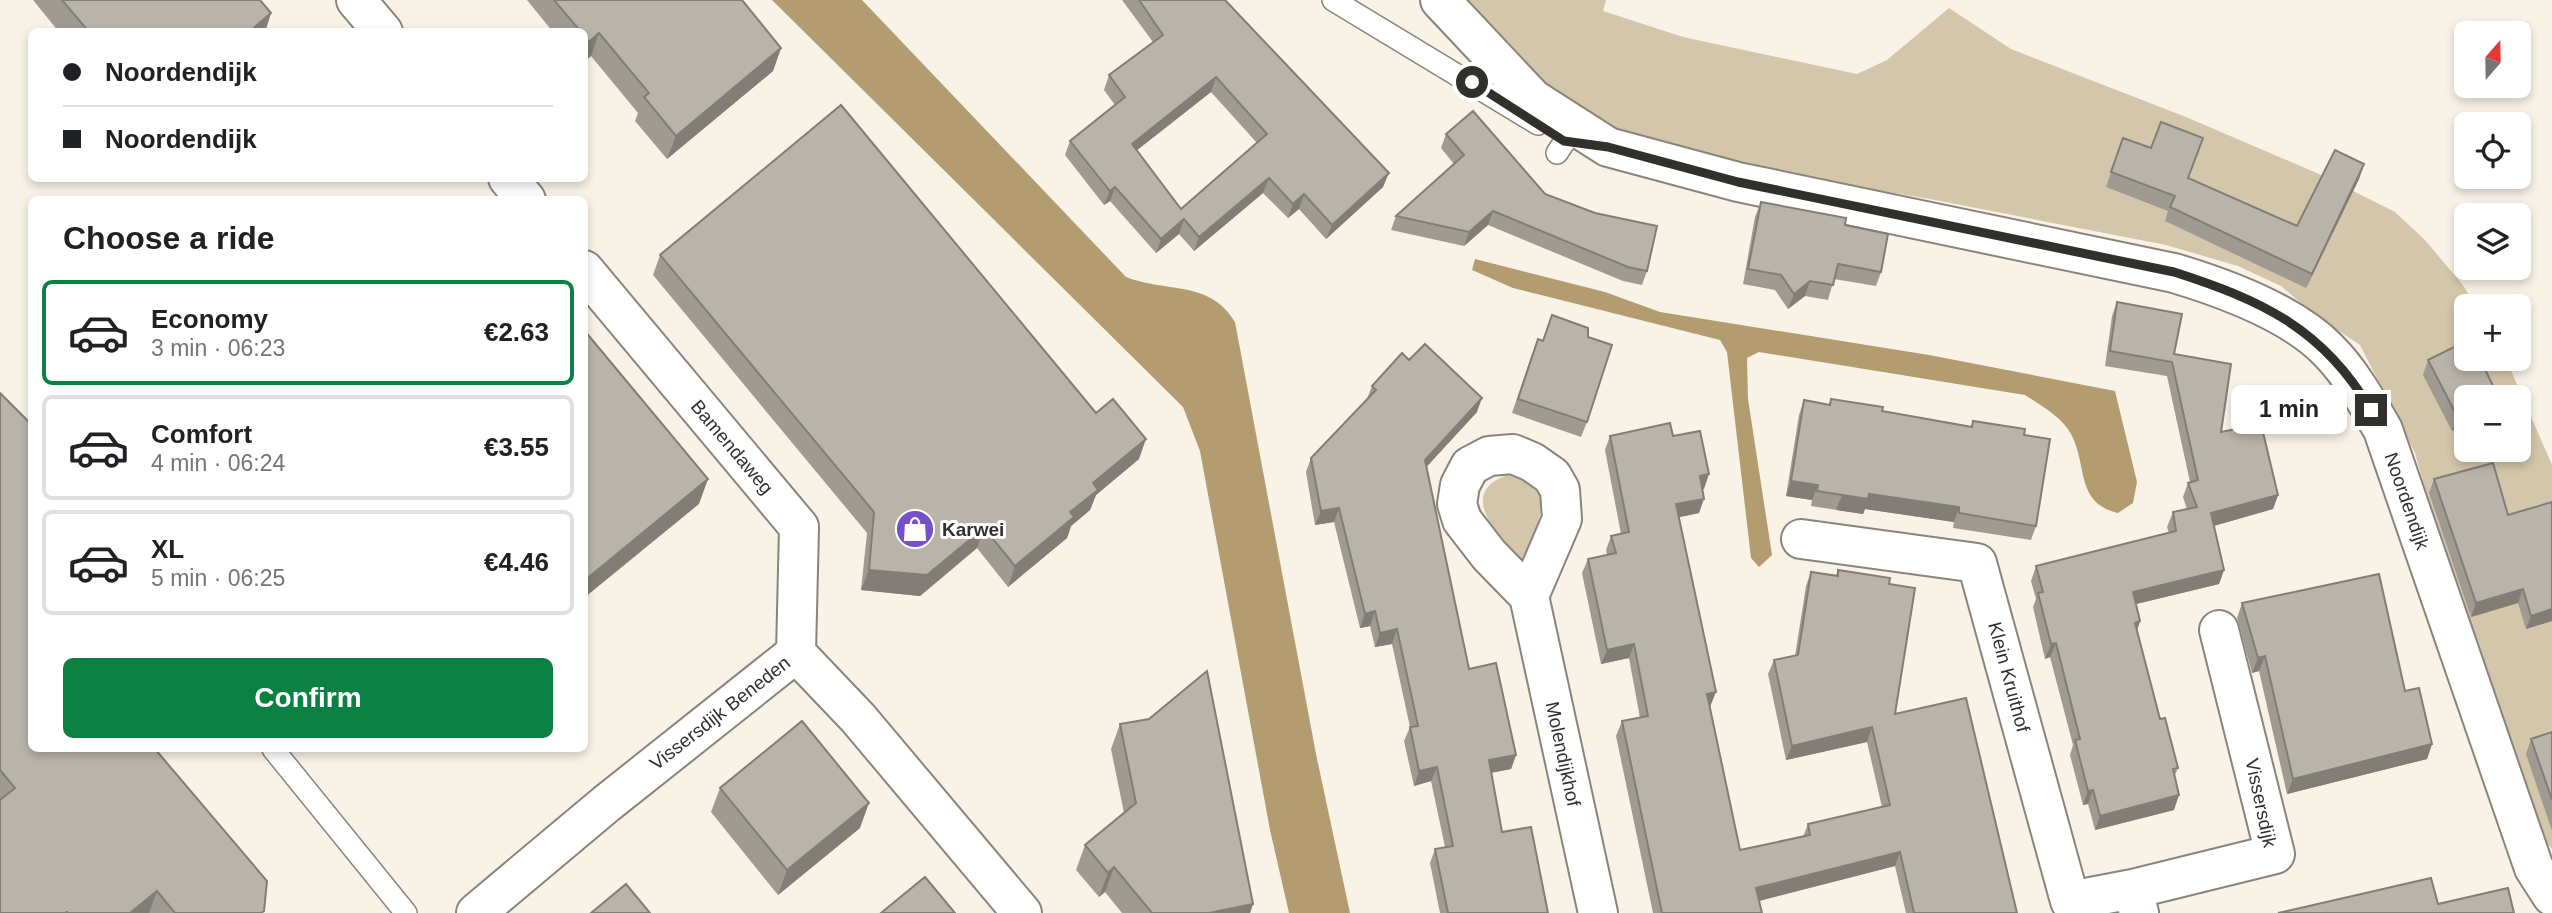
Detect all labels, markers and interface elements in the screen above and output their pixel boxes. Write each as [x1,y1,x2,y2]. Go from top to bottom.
north arrow [2454,21,2530,98]
map controls [2454,21,2531,462]
text: Noordendijk [105,57,257,87]
route start [1456,66,1488,98]
button: locate [2454,112,2531,189]
text: Noordendijk [105,124,257,154]
button: layers [2454,203,2531,280]
text: Choose a ride [63,220,275,256]
button: + [2454,294,2531,371]
icon: car [67,301,130,364]
text: Economy [151,304,268,334]
text: €2.63 [484,317,549,347]
text: 3 min · 06:23 [151,335,285,361]
button: − [2454,385,2531,462]
callout: 1 min [2231,386,2346,434]
route end [2355,394,2387,426]
street label: Bamendaweg [687,396,777,498]
text: 1 min [2259,396,2319,422]
icon: car [67,416,130,479]
text: Comfort [151,419,252,449]
text: €3.55 [484,432,549,462]
text: 4 min · 06:24 [151,450,285,476]
street label: Noordendijk [2381,450,2434,553]
shop icon: Karwei [894,508,936,550]
place label: Karwei [942,519,1004,540]
icon: car [67,531,130,594]
text: XL [151,534,184,564]
text: €4.46 [484,547,549,577]
text: 5 min · 06:25 [151,565,285,591]
street label: Klein Kruithof [1984,620,2034,735]
street label: Vissersdijk Beneden [646,652,794,774]
button: Confirm [63,658,553,738]
street label: Molendijkhof [1542,700,1585,809]
street label: Vissersdijk [2241,757,2281,850]

